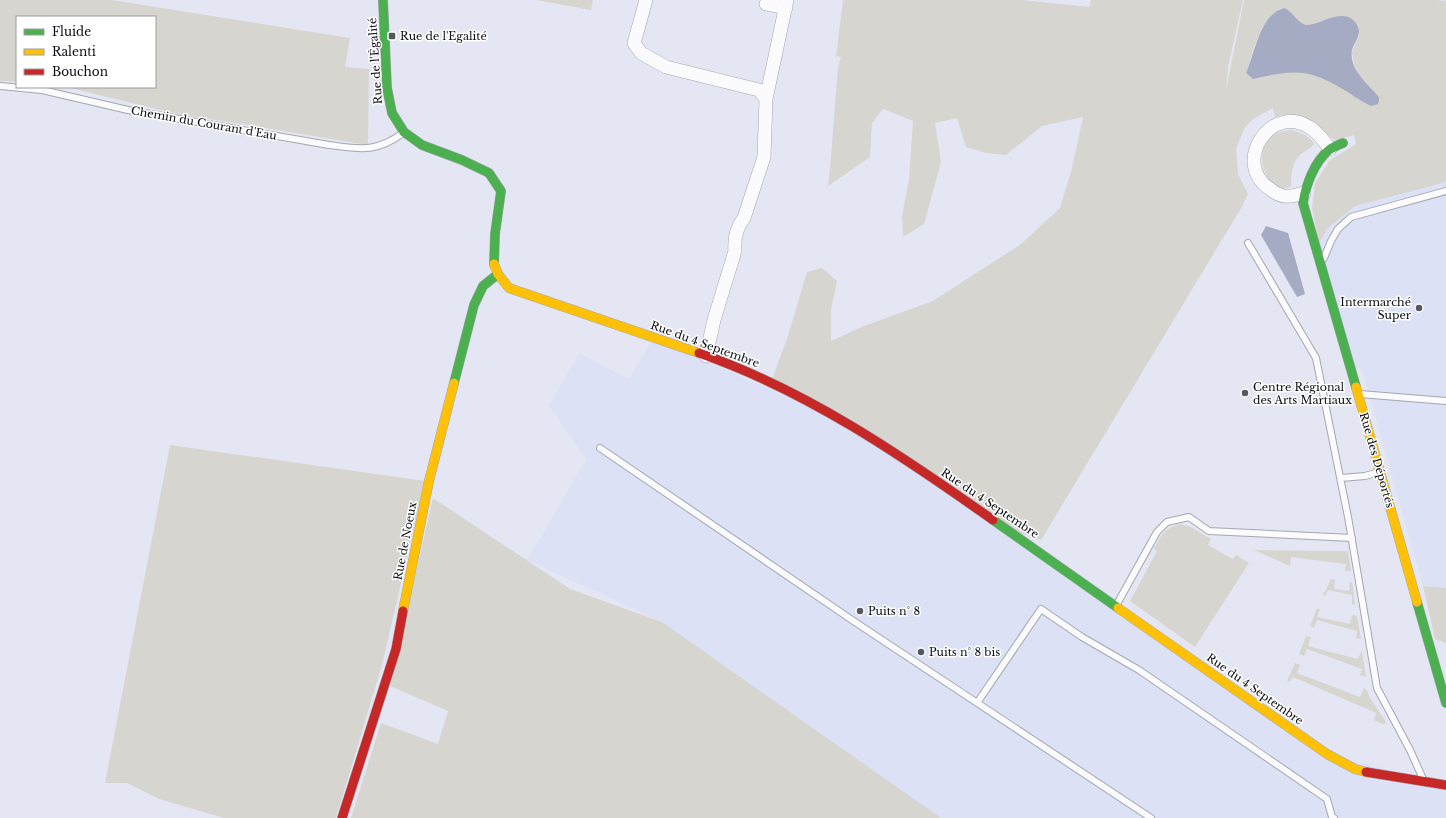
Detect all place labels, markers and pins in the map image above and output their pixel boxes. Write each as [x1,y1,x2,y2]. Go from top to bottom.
place label: Rue de l'Egalité [400,29,487,43]
marker: Rue de l'Egalité [387,31,397,41]
place label: Intermarché Super [1340,295,1412,322]
marker: Intermarché Super [1414,303,1424,313]
place label: Centre Régional des Arts Martiaux [1253,380,1352,407]
marker: Centre Régional des Arts Martiaux [1240,388,1250,398]
place label: Puits n° 8 [868,604,920,618]
marker: Puits n° 8 [855,606,865,616]
place label: Puits n° 8 bis [929,645,1000,659]
marker: Puits n° 8 bis [916,647,926,657]

